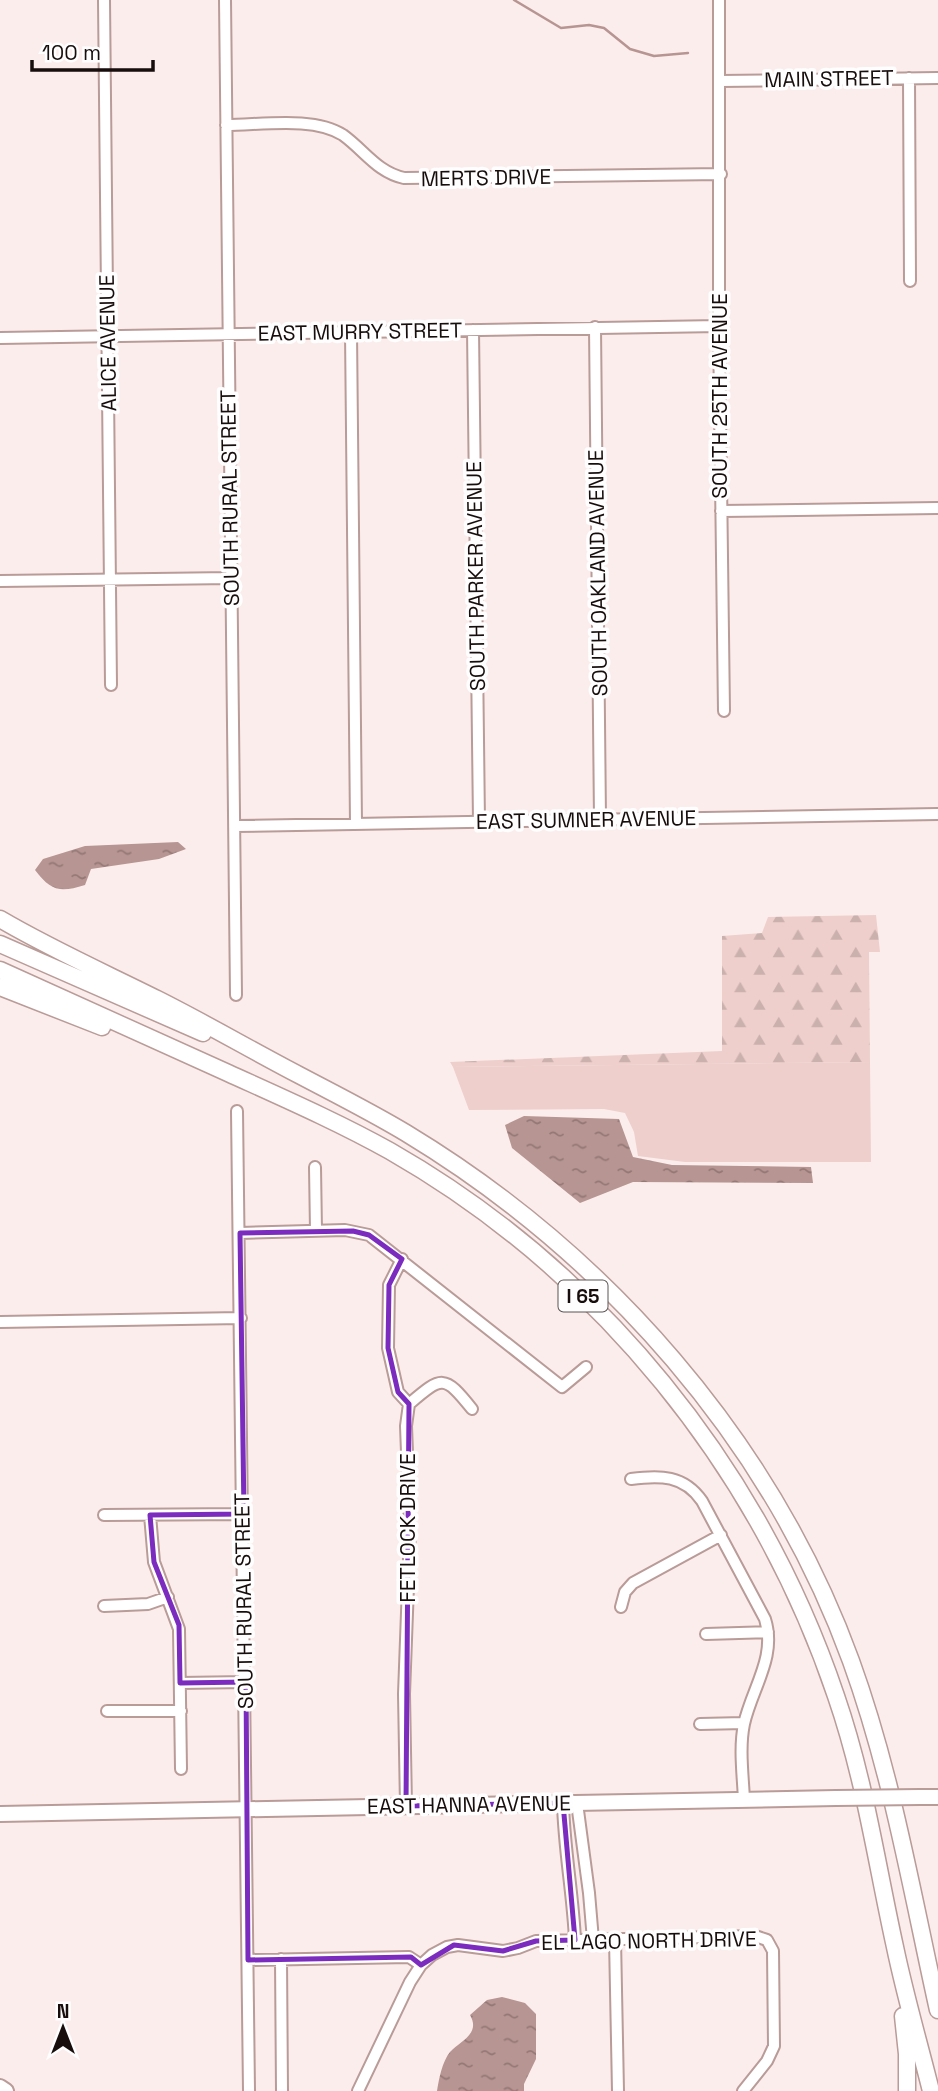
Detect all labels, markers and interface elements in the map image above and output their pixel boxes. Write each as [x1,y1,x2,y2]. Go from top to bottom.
scale bar [32,28,152,72]
text: 100 m [42,39,101,66]
street label: MAIN STREET [764,64,894,93]
street label: MERTS DRIVE [421,163,551,192]
street label: ALICE AVENUE [93,274,122,412]
street label: SOUTH 25TH AVENUE [706,293,733,499]
street label: EAST MURRY STREET [257,316,463,347]
street label: SOUTH RURAL STREET [214,390,245,606]
street label: SOUTH OAKLAND AVENUE [582,449,613,697]
street label: SOUTH PARKER AVENUE [460,461,491,691]
street label: EAST SUMNER AVENUE [476,804,696,835]
road number: I 65 [558,1280,608,1312]
street label: FETLOCK DRIVE [394,1453,421,1603]
street label: SOUTH RURAL STREET [228,1493,259,1709]
street label: EAST HANNA AVENUE [367,1789,571,1820]
street label: EL LAGO NORTH DRIVE [541,1925,757,1956]
north arrow [28,1993,98,2063]
text: N [57,1999,69,2024]

